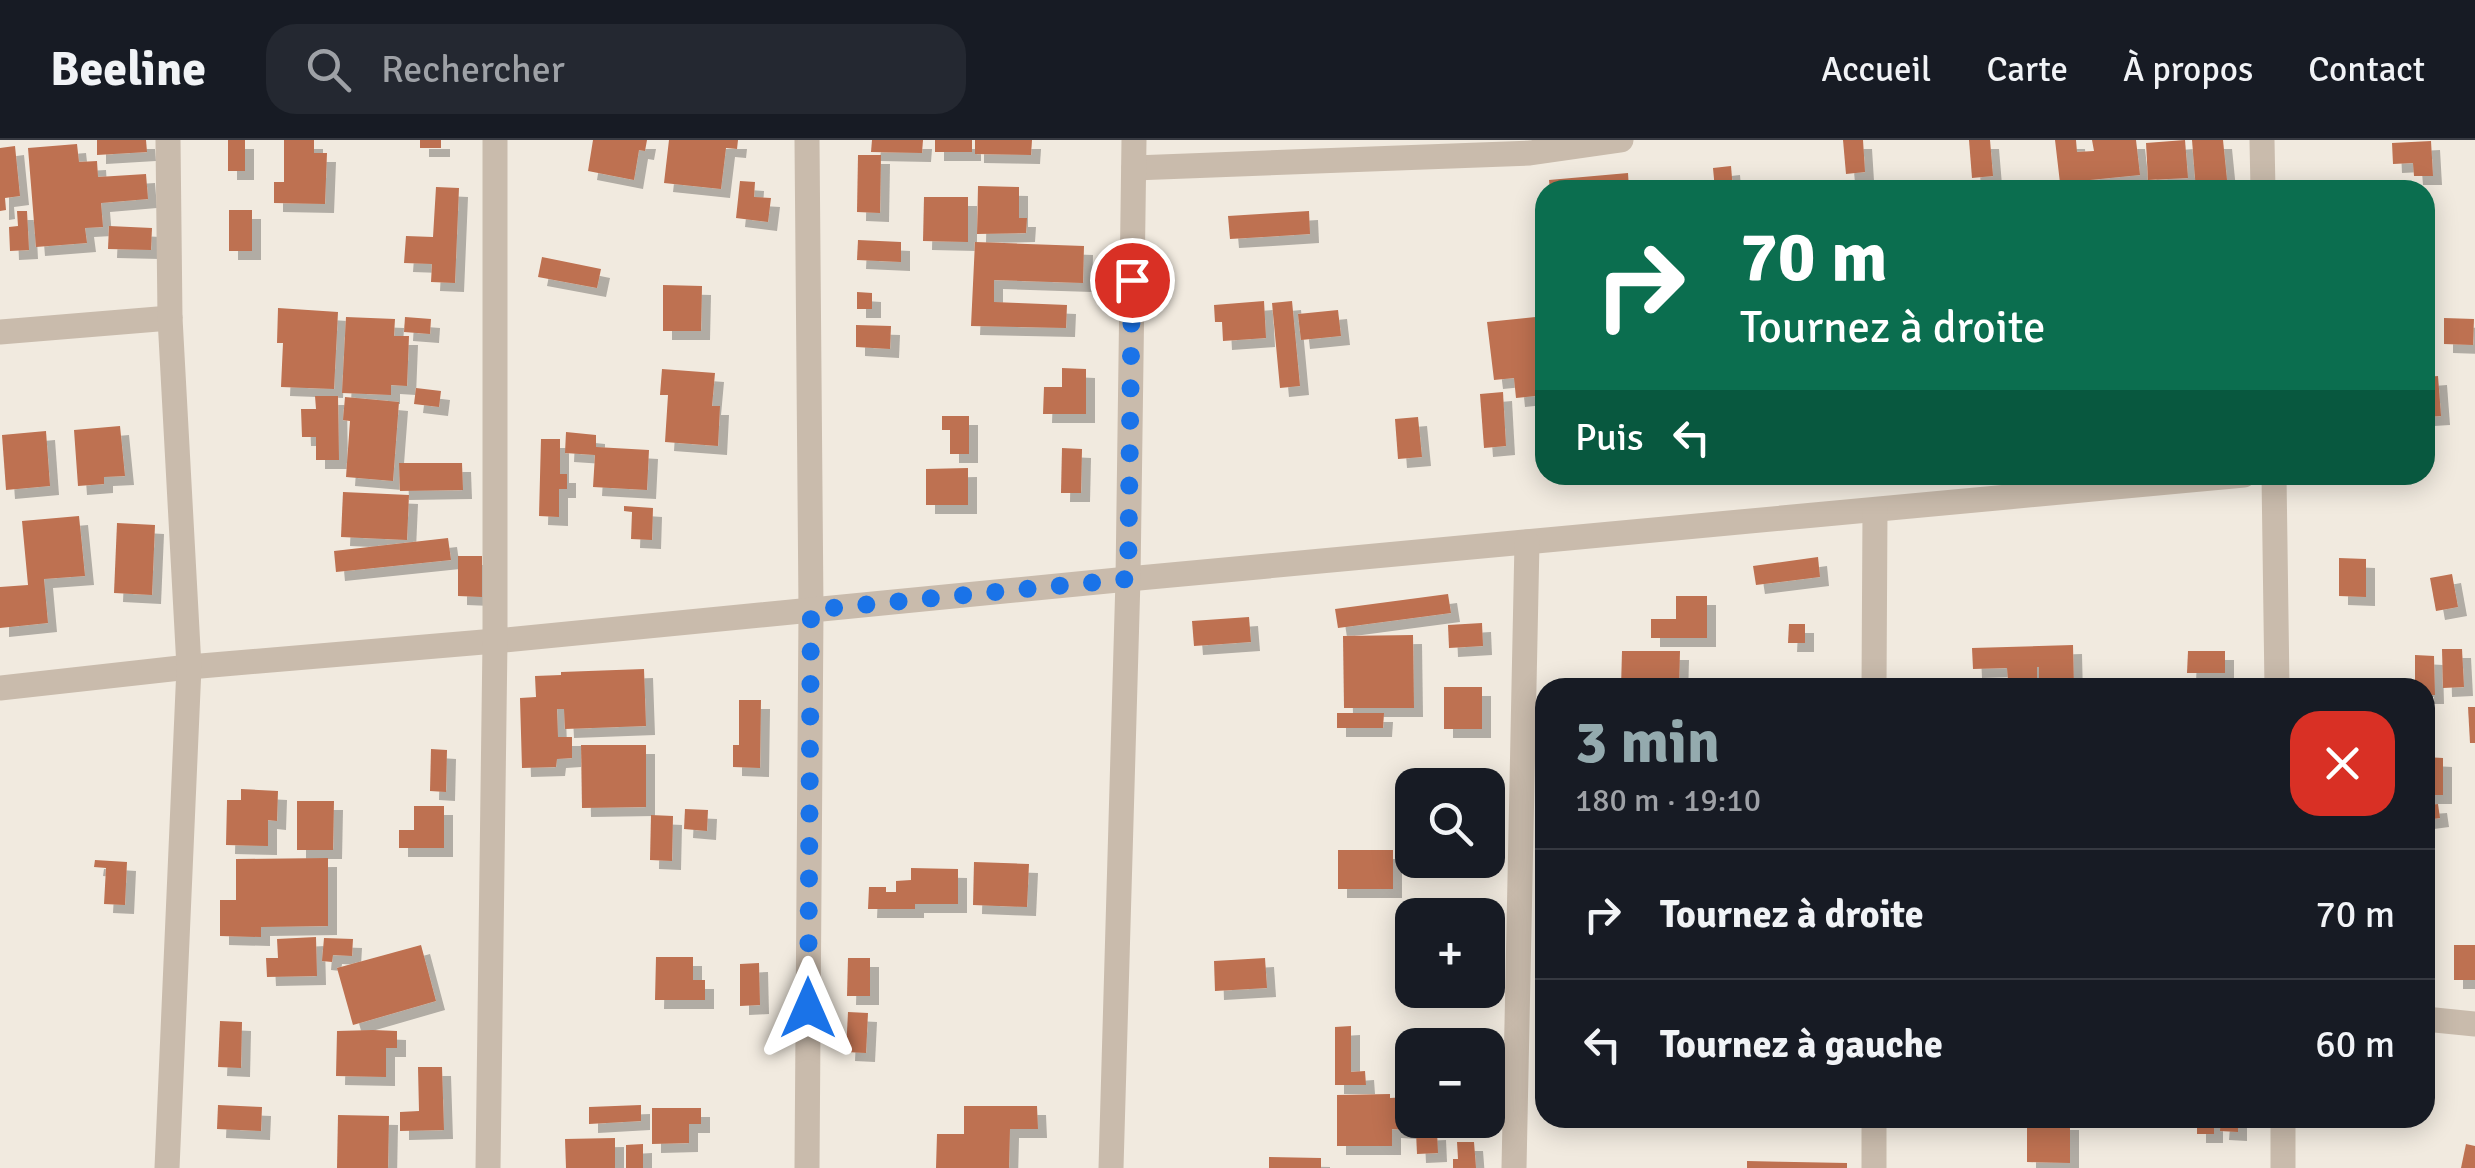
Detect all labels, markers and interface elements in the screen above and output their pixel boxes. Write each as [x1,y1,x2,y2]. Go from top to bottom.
search box [266,24,966,114]
text: Beeline [50,40,206,99]
icon: search [301,42,356,97]
text: Rechercher [381,46,565,93]
text: Accueil [1821,48,1931,91]
text: Carte [1986,48,2068,91]
text: À propos [2123,48,2253,91]
text: Contact [2308,48,2425,91]
text: 70 m [1740,214,1888,300]
icon: right [1575,220,1705,350]
pin [1090,238,1175,323]
icon: arrive [1105,253,1160,308]
text: Tournez à droite [1740,300,2046,355]
icon: left [1664,410,1719,465]
text: Puis [1575,414,1644,461]
text: 3 min [1575,706,1720,780]
button: close [2290,711,2395,816]
map controls [1395,768,1505,1138]
button: search [1395,768,1505,878]
text: 180 m · 19:10 [1575,781,1761,820]
icon: right [1575,887,1630,942]
text: Tournez à droite [1660,891,1924,938]
text: 70 m [2315,891,2395,938]
button: + [1395,898,1505,1008]
position arrow [756,956,860,1060]
icon: left [1575,1017,1630,1072]
text: Tournez à gauche [1660,1021,1943,1068]
text: 60 m [2315,1021,2395,1068]
button: − [1395,1028,1505,1138]

